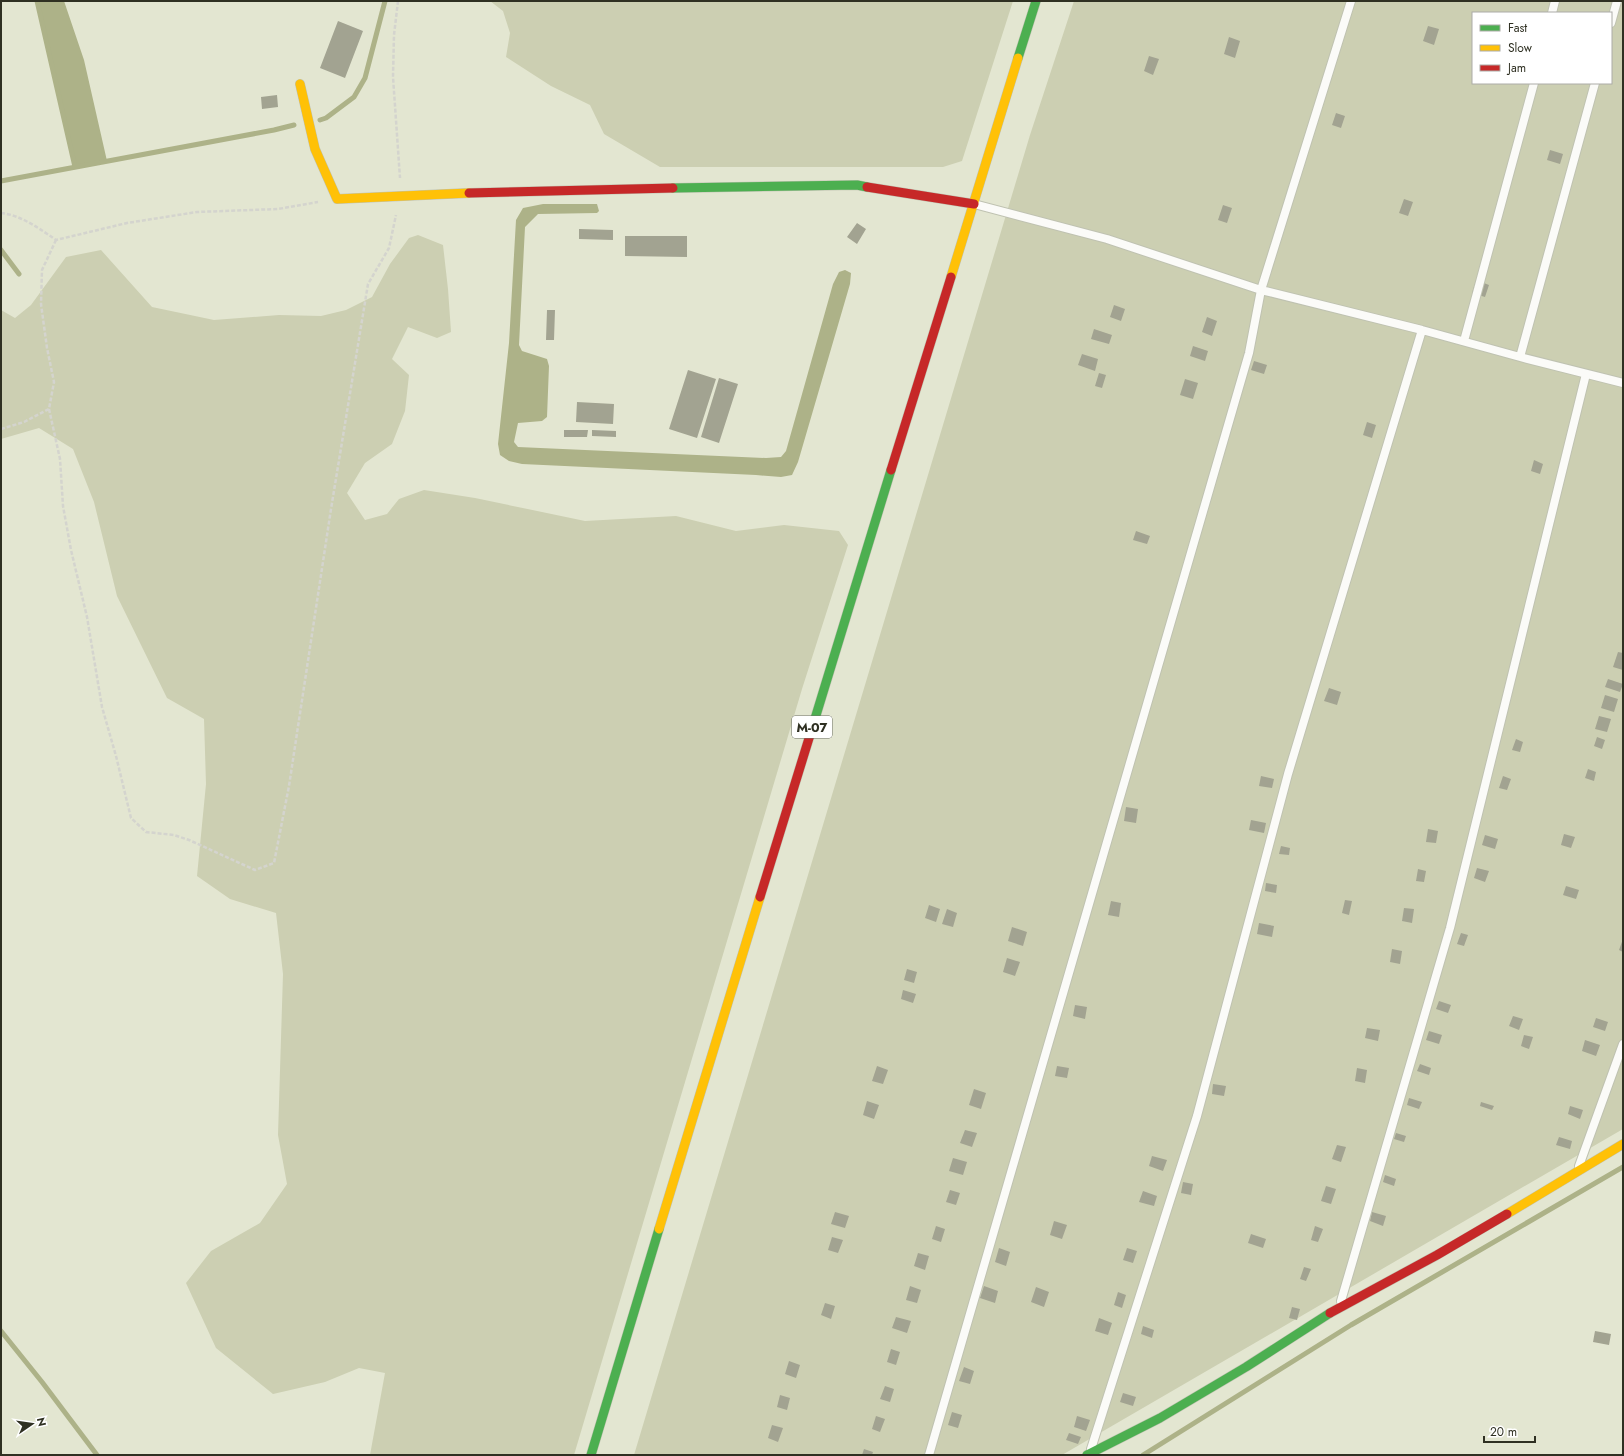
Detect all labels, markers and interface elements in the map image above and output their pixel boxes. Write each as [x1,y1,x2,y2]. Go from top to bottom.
legend [1472,12,1612,84]
text: Fast [1508,19,1527,37]
text: Slow [1508,39,1533,57]
text: Jam [1506,59,1526,77]
road number: М-07 [792,716,832,738]
north arrow [12,1404,52,1444]
text: N [33,1416,51,1428]
scale bar [1484,1418,1535,1444]
text: 20 m [1490,1423,1517,1441]

